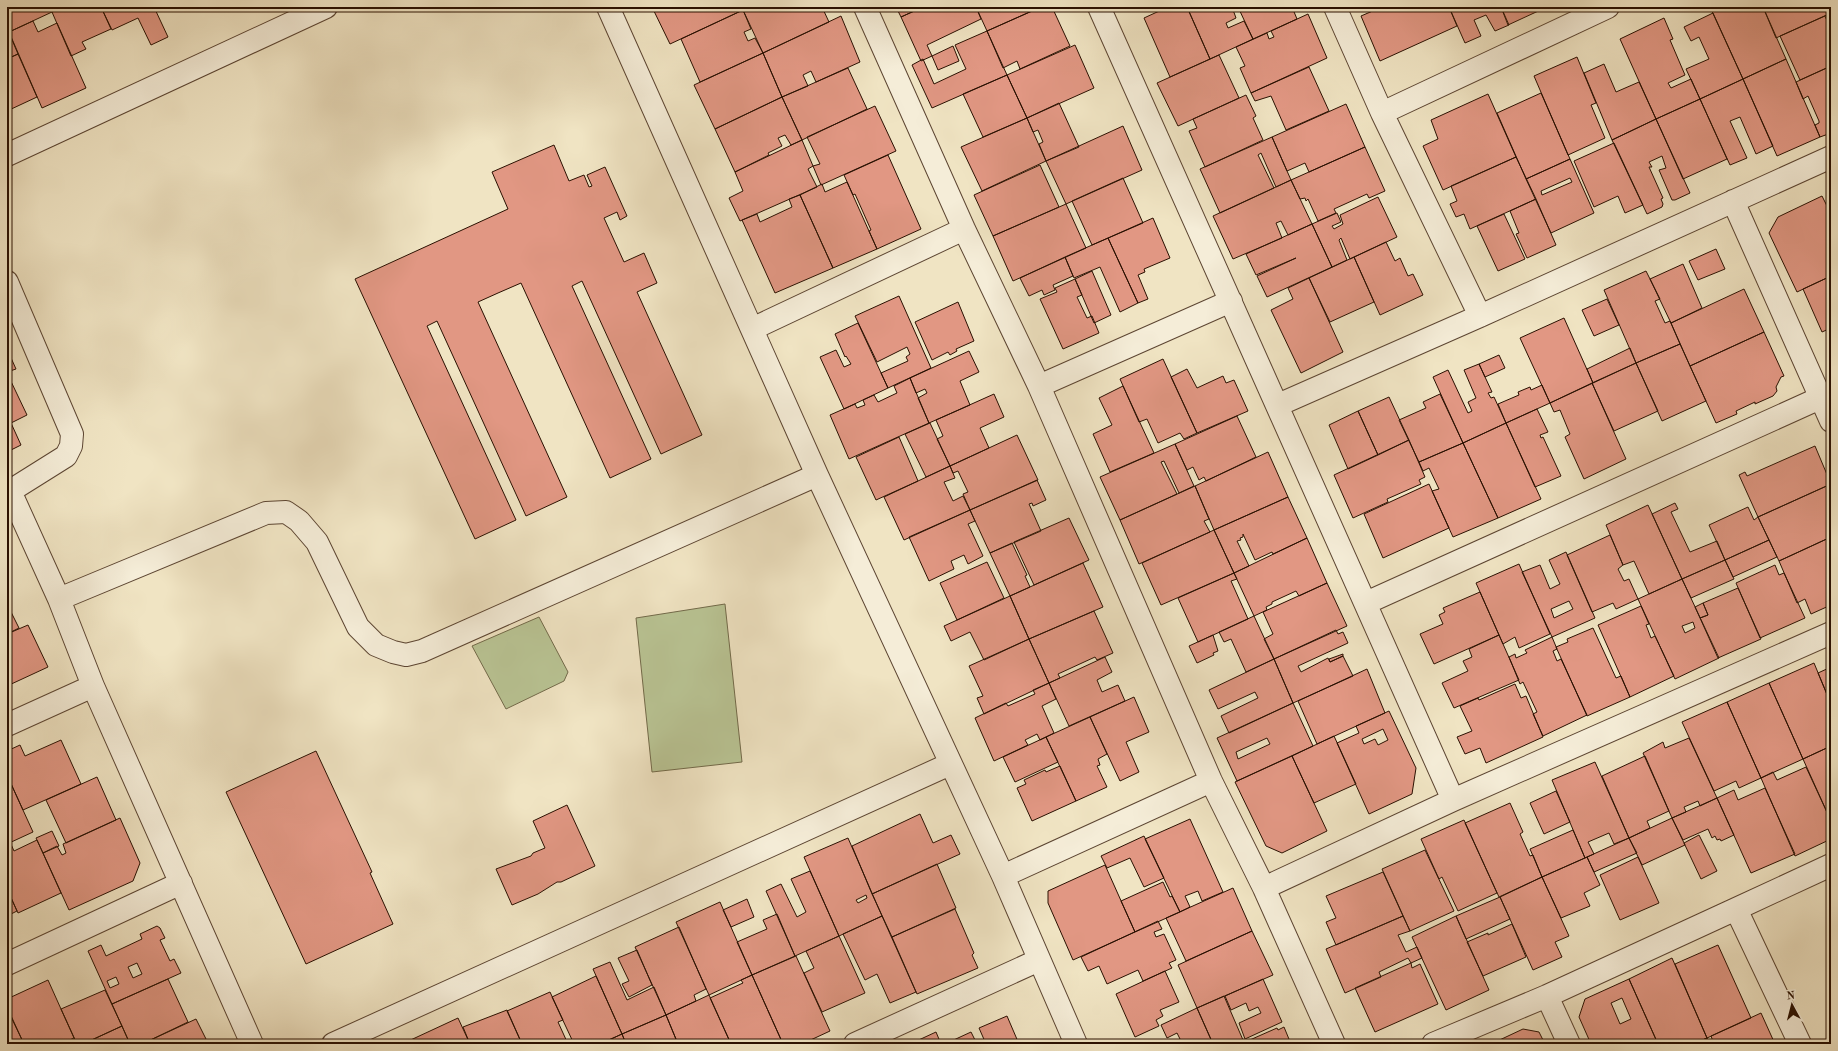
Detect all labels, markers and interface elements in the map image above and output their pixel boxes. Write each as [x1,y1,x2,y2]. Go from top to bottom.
north arrow [1772,985,1812,1025]
text: N [1786,991,1796,1003]

